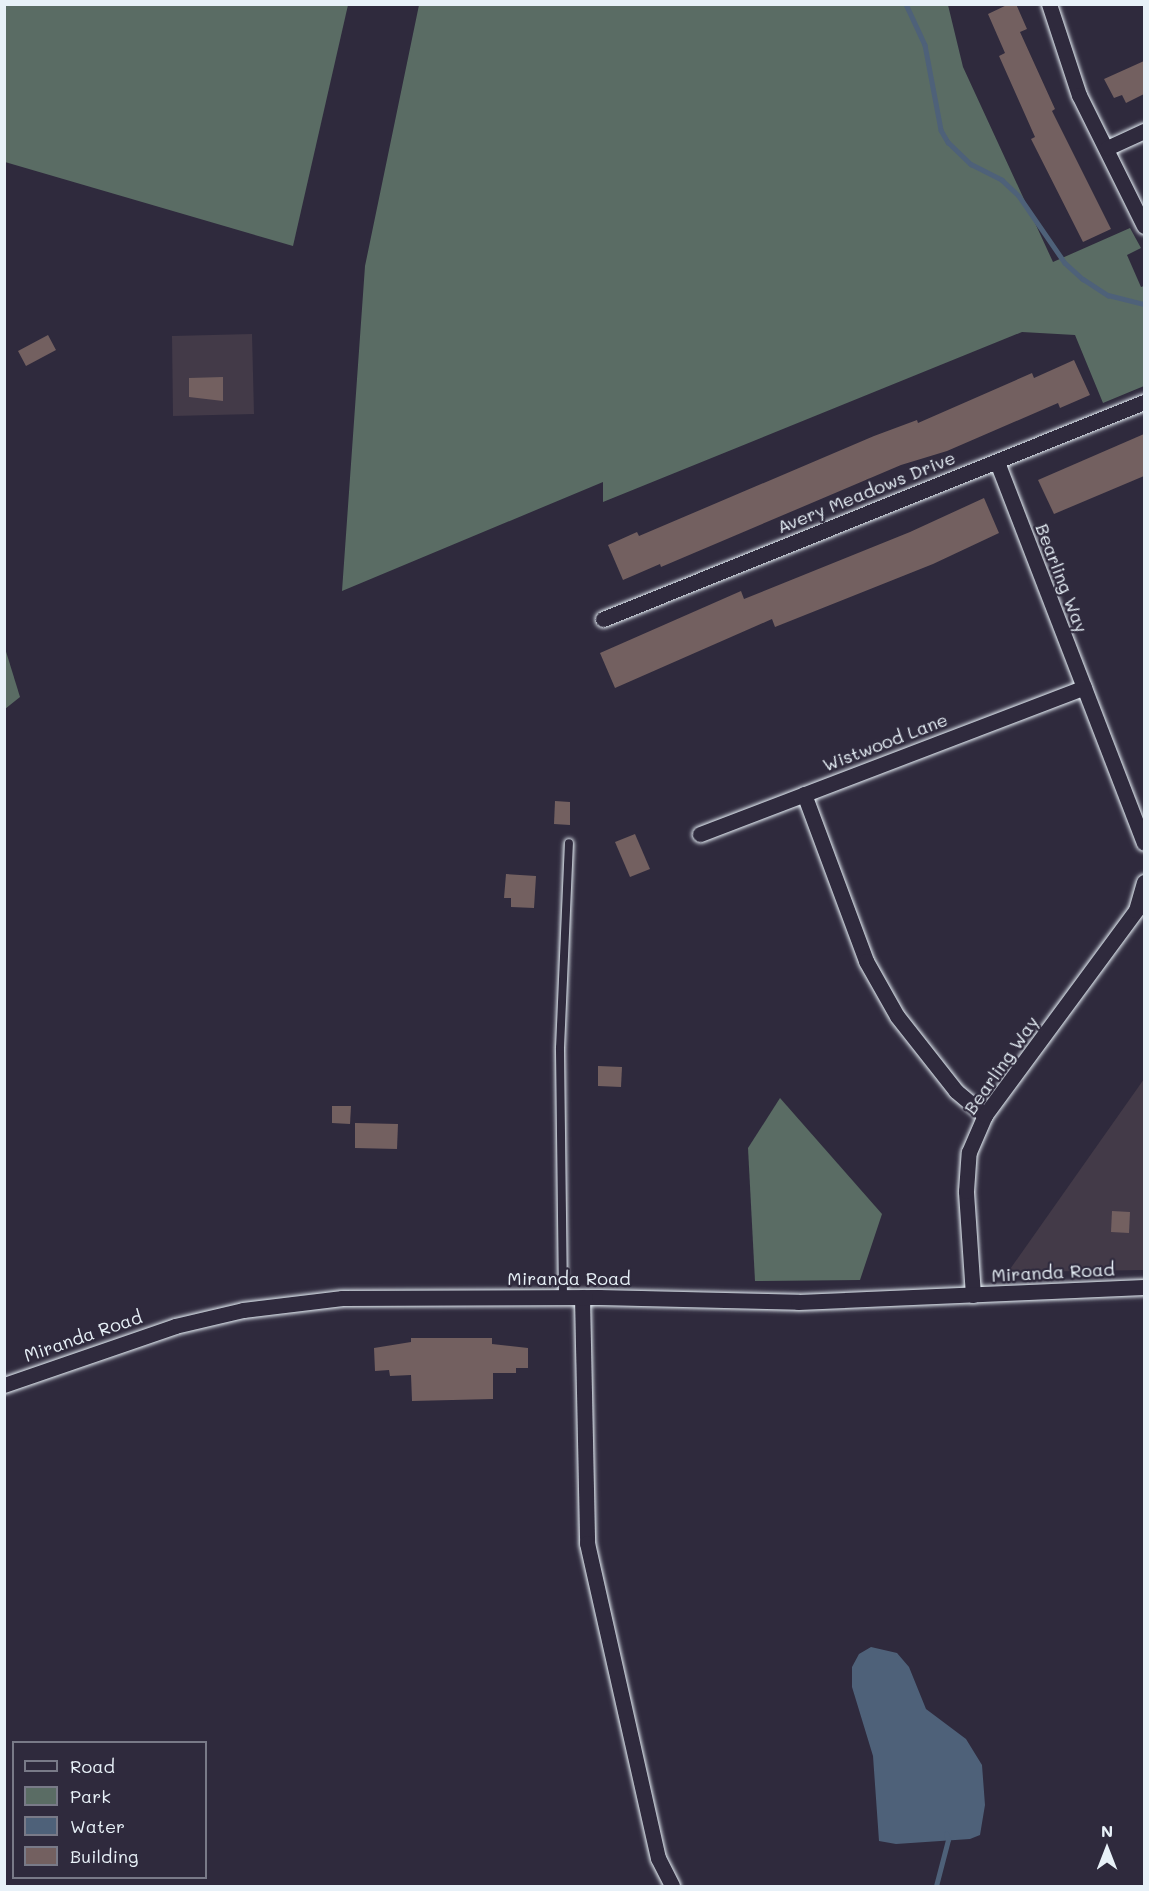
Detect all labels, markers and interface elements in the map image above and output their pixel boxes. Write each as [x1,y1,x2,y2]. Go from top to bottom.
street label: Avery Meadows Drive [774,446,958,538]
street label: Bearling Way [1031,520,1093,636]
street label: Wistwood Lane [819,708,951,776]
street label: Bearling Way [959,1012,1043,1118]
street label: Miranda Road [991,1258,1115,1286]
street label: Miranda Road [507,1267,631,1289]
street label: Miranda Road [21,1306,145,1366]
legend [12,1741,207,1879]
text: Road [70,1754,115,1778]
text: Park [70,1784,111,1808]
text: Water [70,1814,125,1838]
north arrow [1077,1819,1137,1879]
text: N [1101,1820,1113,1841]
text: Building [70,1844,138,1868]

